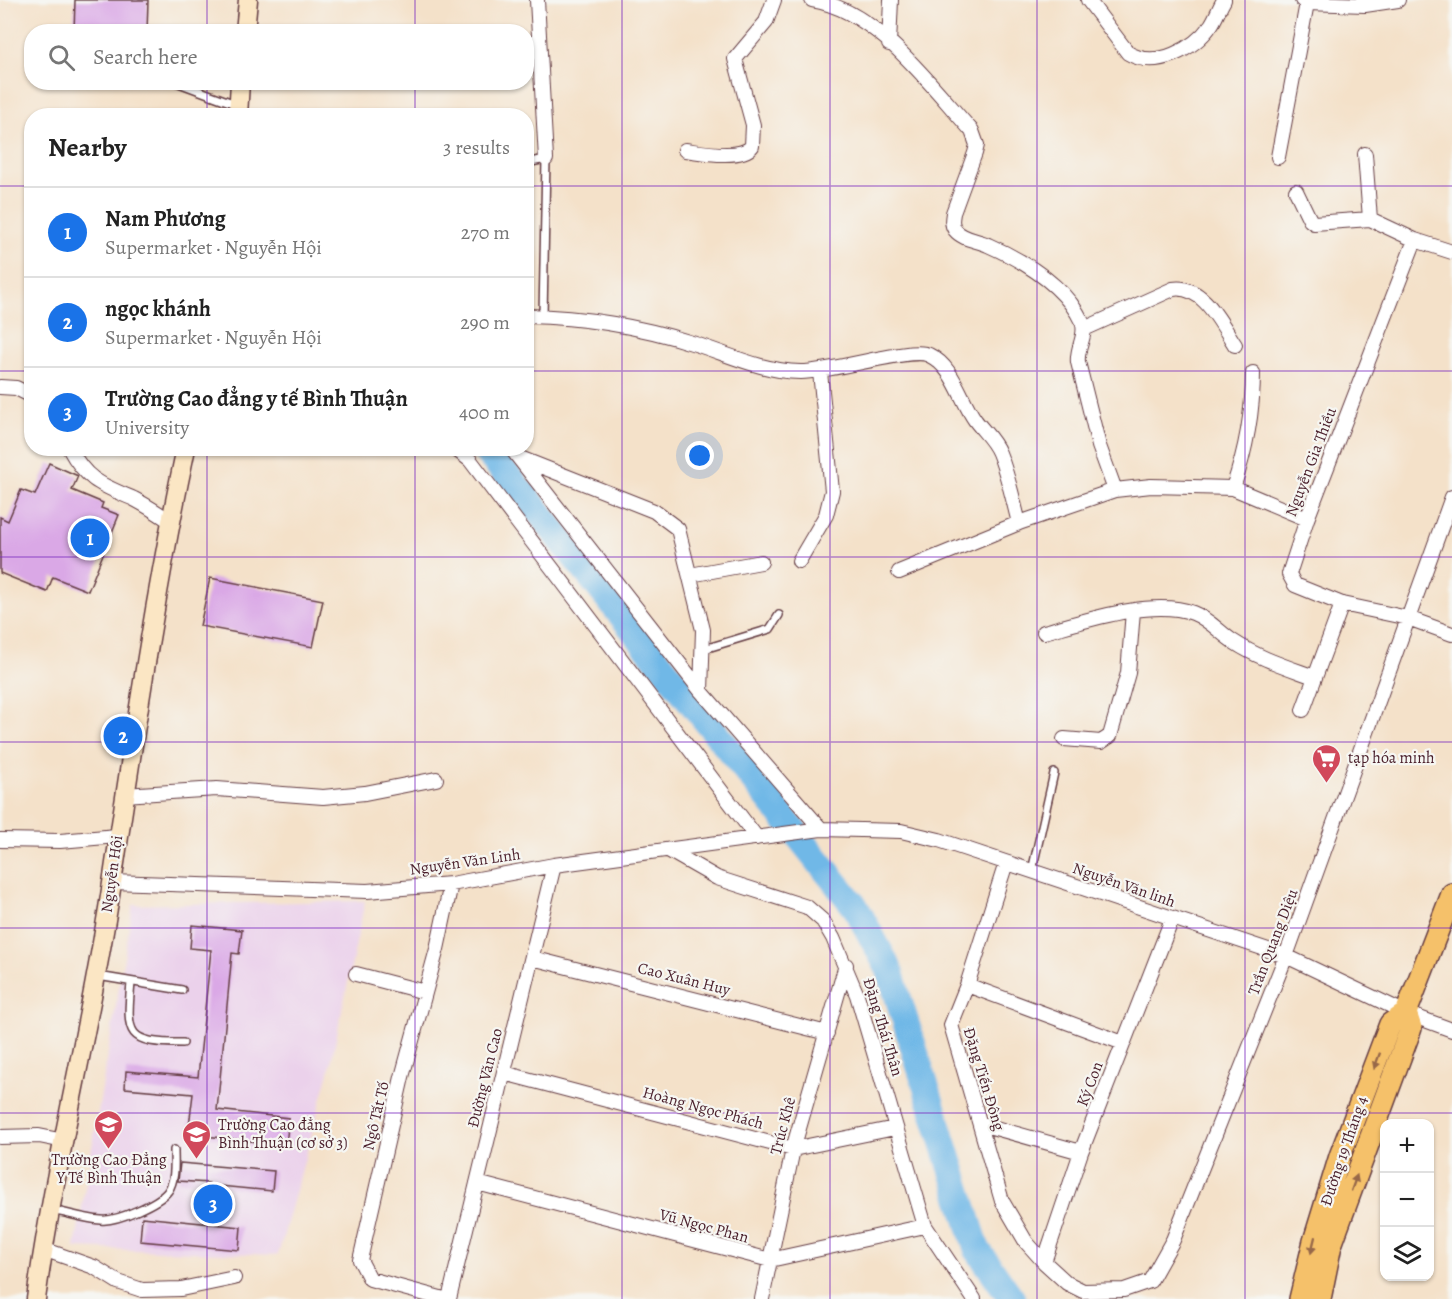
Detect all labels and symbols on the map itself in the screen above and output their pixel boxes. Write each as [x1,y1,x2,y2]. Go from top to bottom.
street label: Nguyễn Gia Thiều [1280,404,1342,520]
your location [685,441,714,470]
pin: 1 [70,516,110,560]
pin: 2 [104,714,142,758]
supermarket icon: tạp hóa minh [1311,742,1343,784]
place label: tạp hóa minh [1348,747,1435,769]
street label: Nguyễn Hội [96,834,128,914]
street label: Nguyễn Văn Linh [408,843,522,881]
street label: Nguyễn Văn linh [1070,857,1179,913]
street label: Trần Quang Diệu [1243,885,1304,998]
street label: Cao Xuân Huy [635,957,733,1001]
street label: Đặng Thái Thân [858,975,908,1079]
street label: Đặng Tiến Đông [958,1025,1010,1133]
street label: Đường Văn Cao [462,1026,508,1130]
one-way arrow [1371,1052,1381,1070]
street label: Ký Con [1071,1058,1109,1110]
street label: Ngô Tất Tố [357,1079,395,1153]
street label: Hoàng Ngọc Phách [640,1081,766,1135]
street label: Đường 19 Tháng 4 [1315,1093,1373,1209]
street label: Trúc Khê [765,1095,801,1157]
school or university icon: Trường Cao Đẳng Y Tế Bình Thuận [93,1108,125,1150]
place label: Trường Cao đẳng Bình Thuận (cơ sở 3) [218,1114,348,1154]
school or university icon: Trường Cao đẳng Bình Thuận (cơ sở 3) [181,1118,213,1160]
place label: Trường Cao Đẳng Y Tế Bình Thuận [51,1149,167,1189]
one-way arrow [1349,1174,1359,1192]
pin: 3 [194,1182,232,1226]
street label: Vũ Ngọc Phan [656,1203,751,1249]
one-way arrow [1308,1236,1318,1255]

